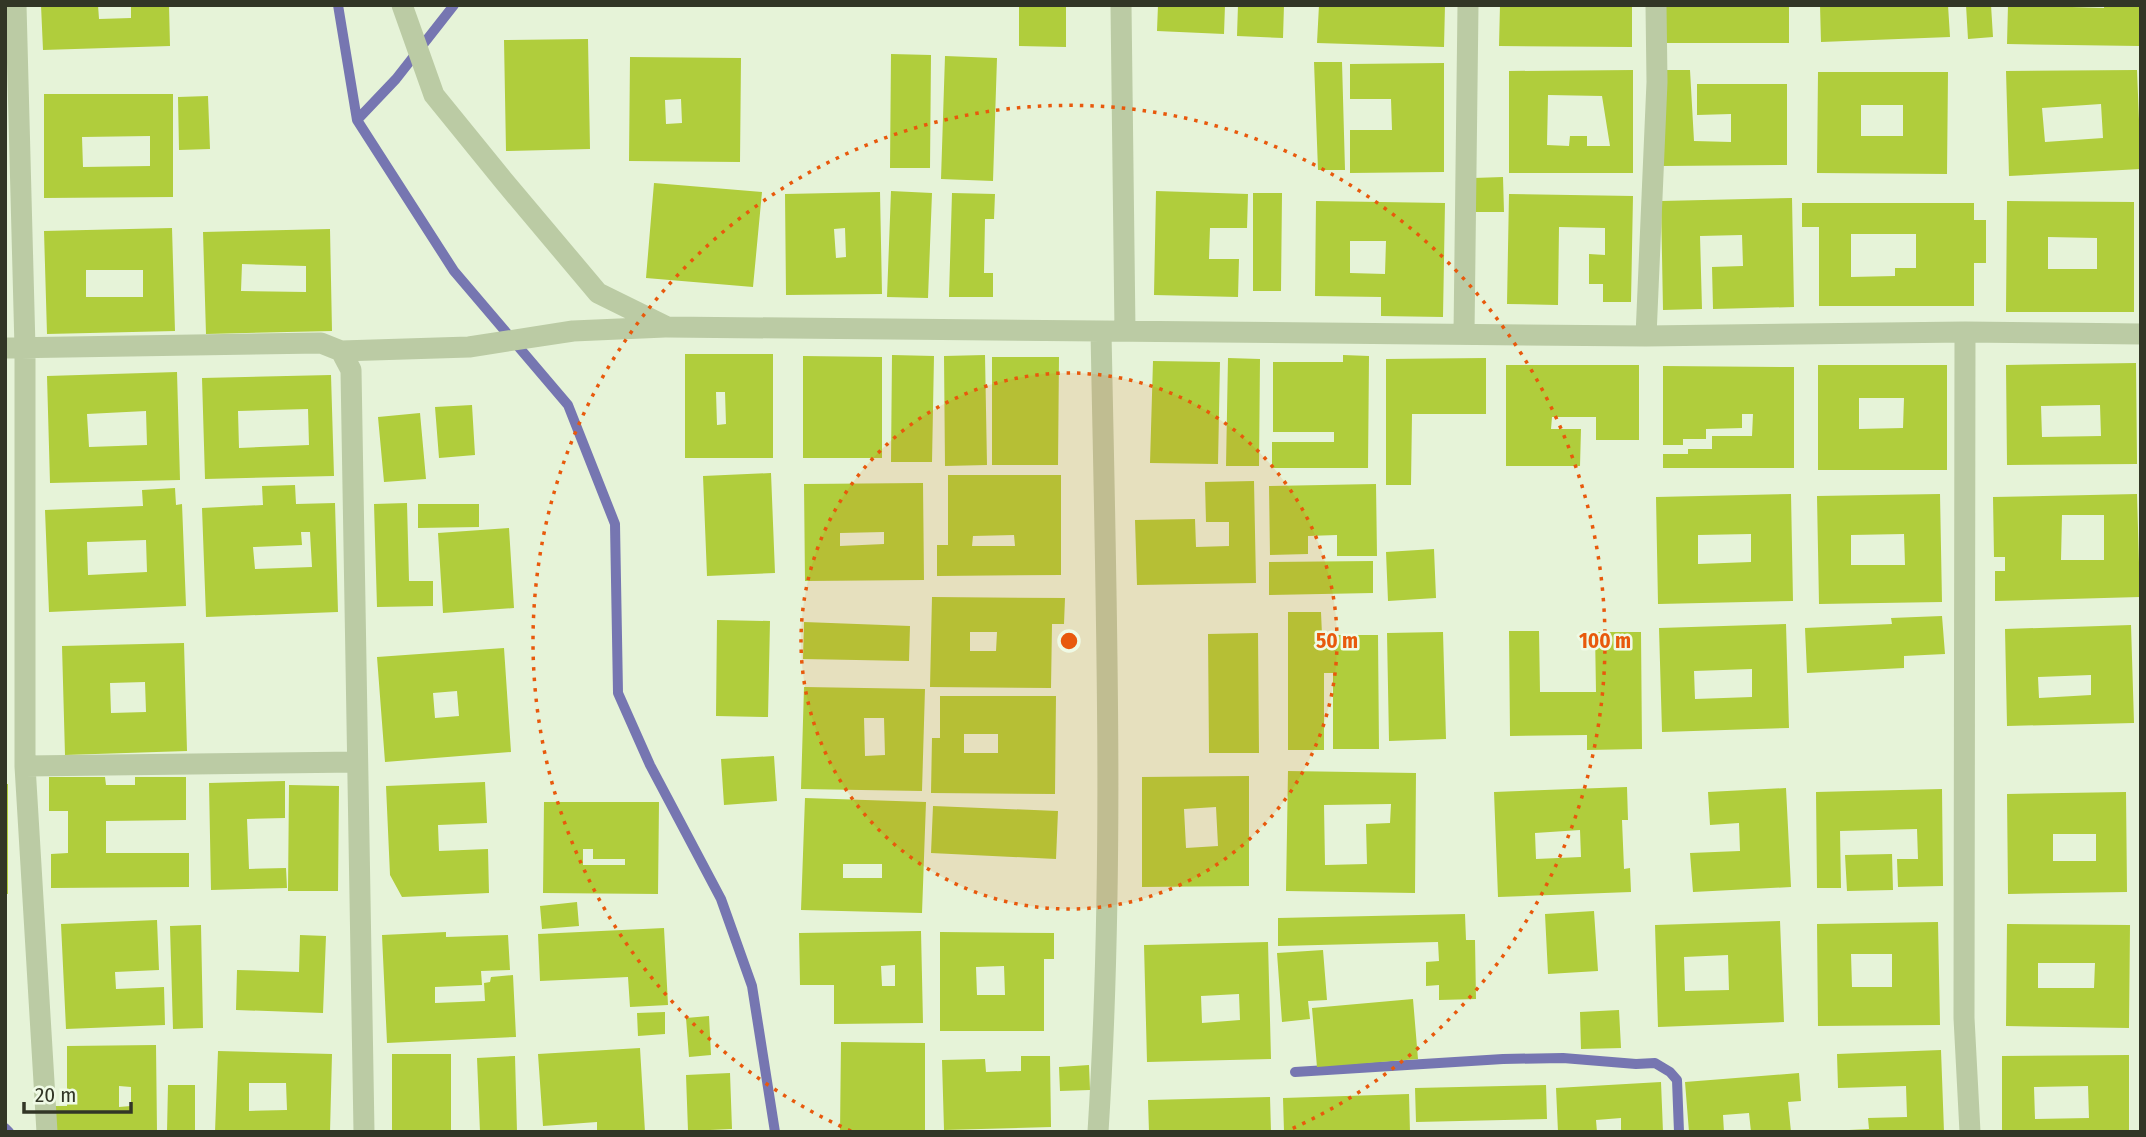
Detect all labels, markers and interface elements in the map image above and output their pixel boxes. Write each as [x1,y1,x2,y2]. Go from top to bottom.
text: 50 m [1316,628,1358,654]
text: 100 m [1579,628,1631,654]
centre of rings [1057,629,1081,653]
scale bar [24,1070,131,1114]
text: 20 m [35,1082,76,1108]

